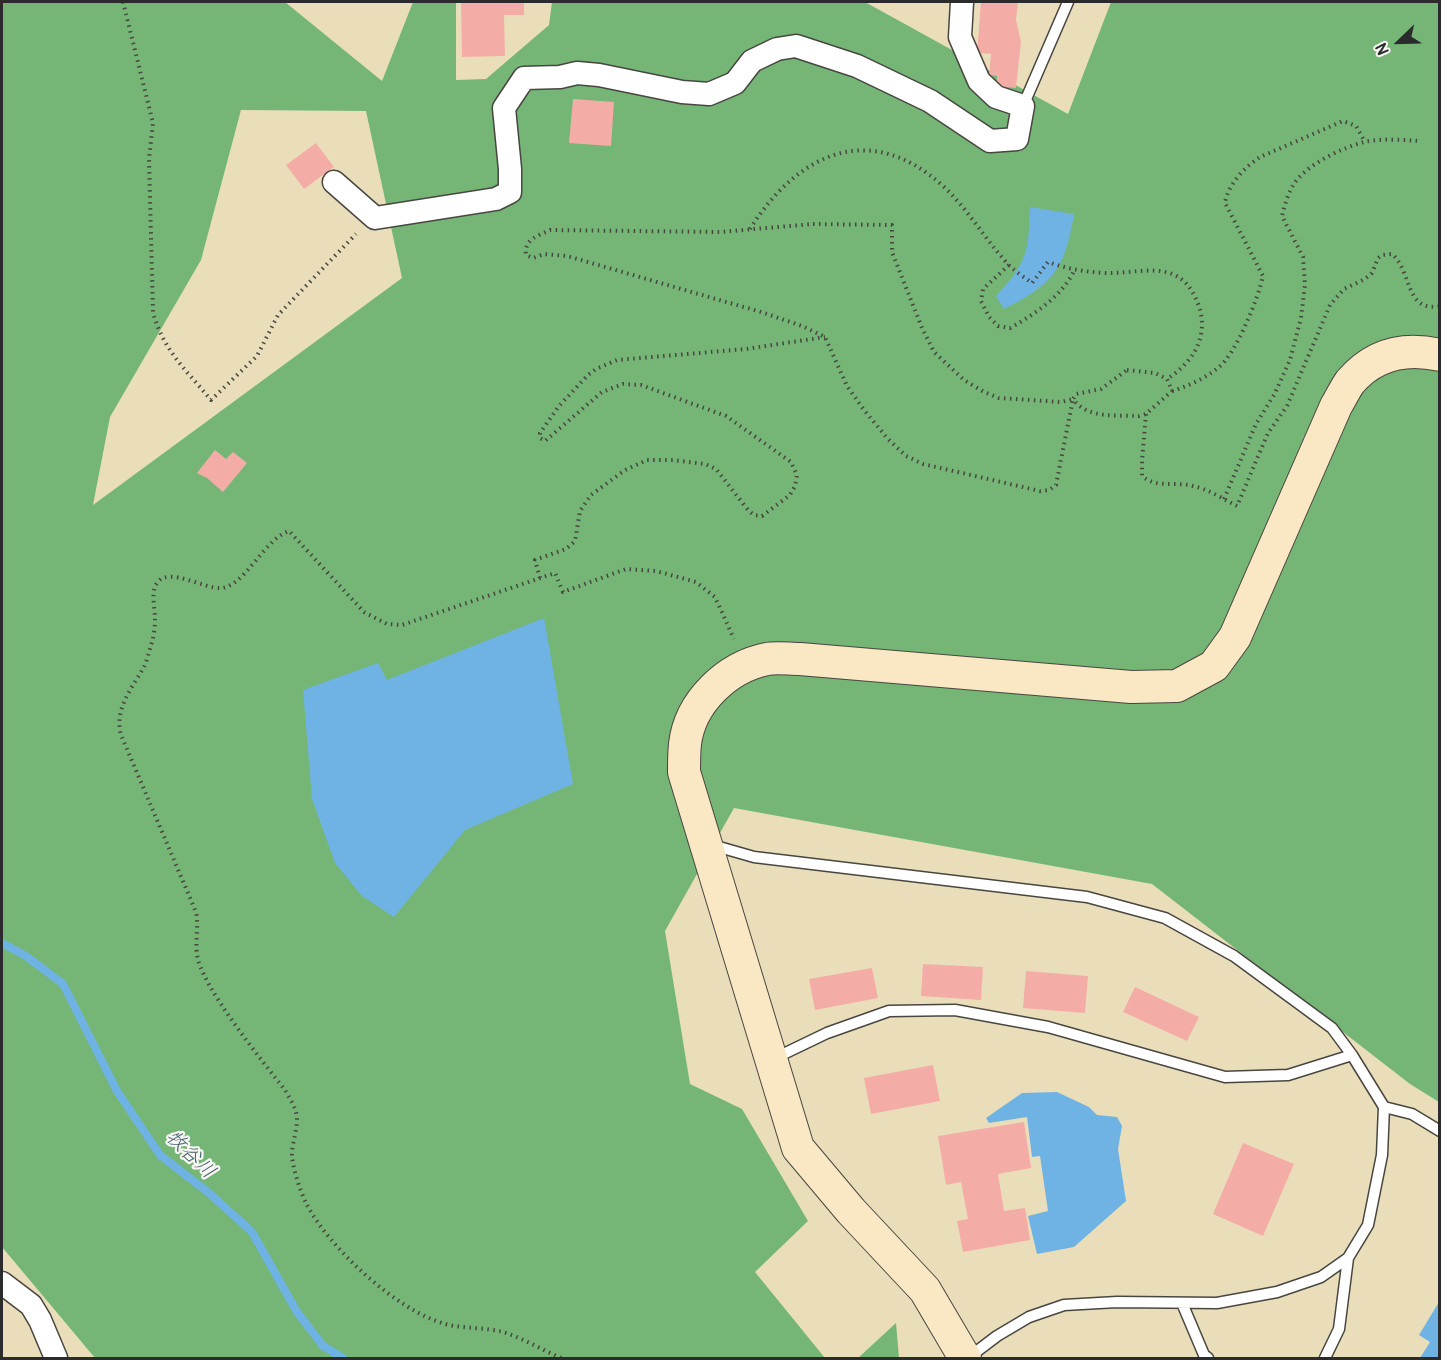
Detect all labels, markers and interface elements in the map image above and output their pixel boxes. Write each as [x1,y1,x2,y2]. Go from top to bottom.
north arrow [1369,12,1429,72]
text: N [1371,40,1394,58]
water label: 牧谷川 [160,1126,220,1184]

